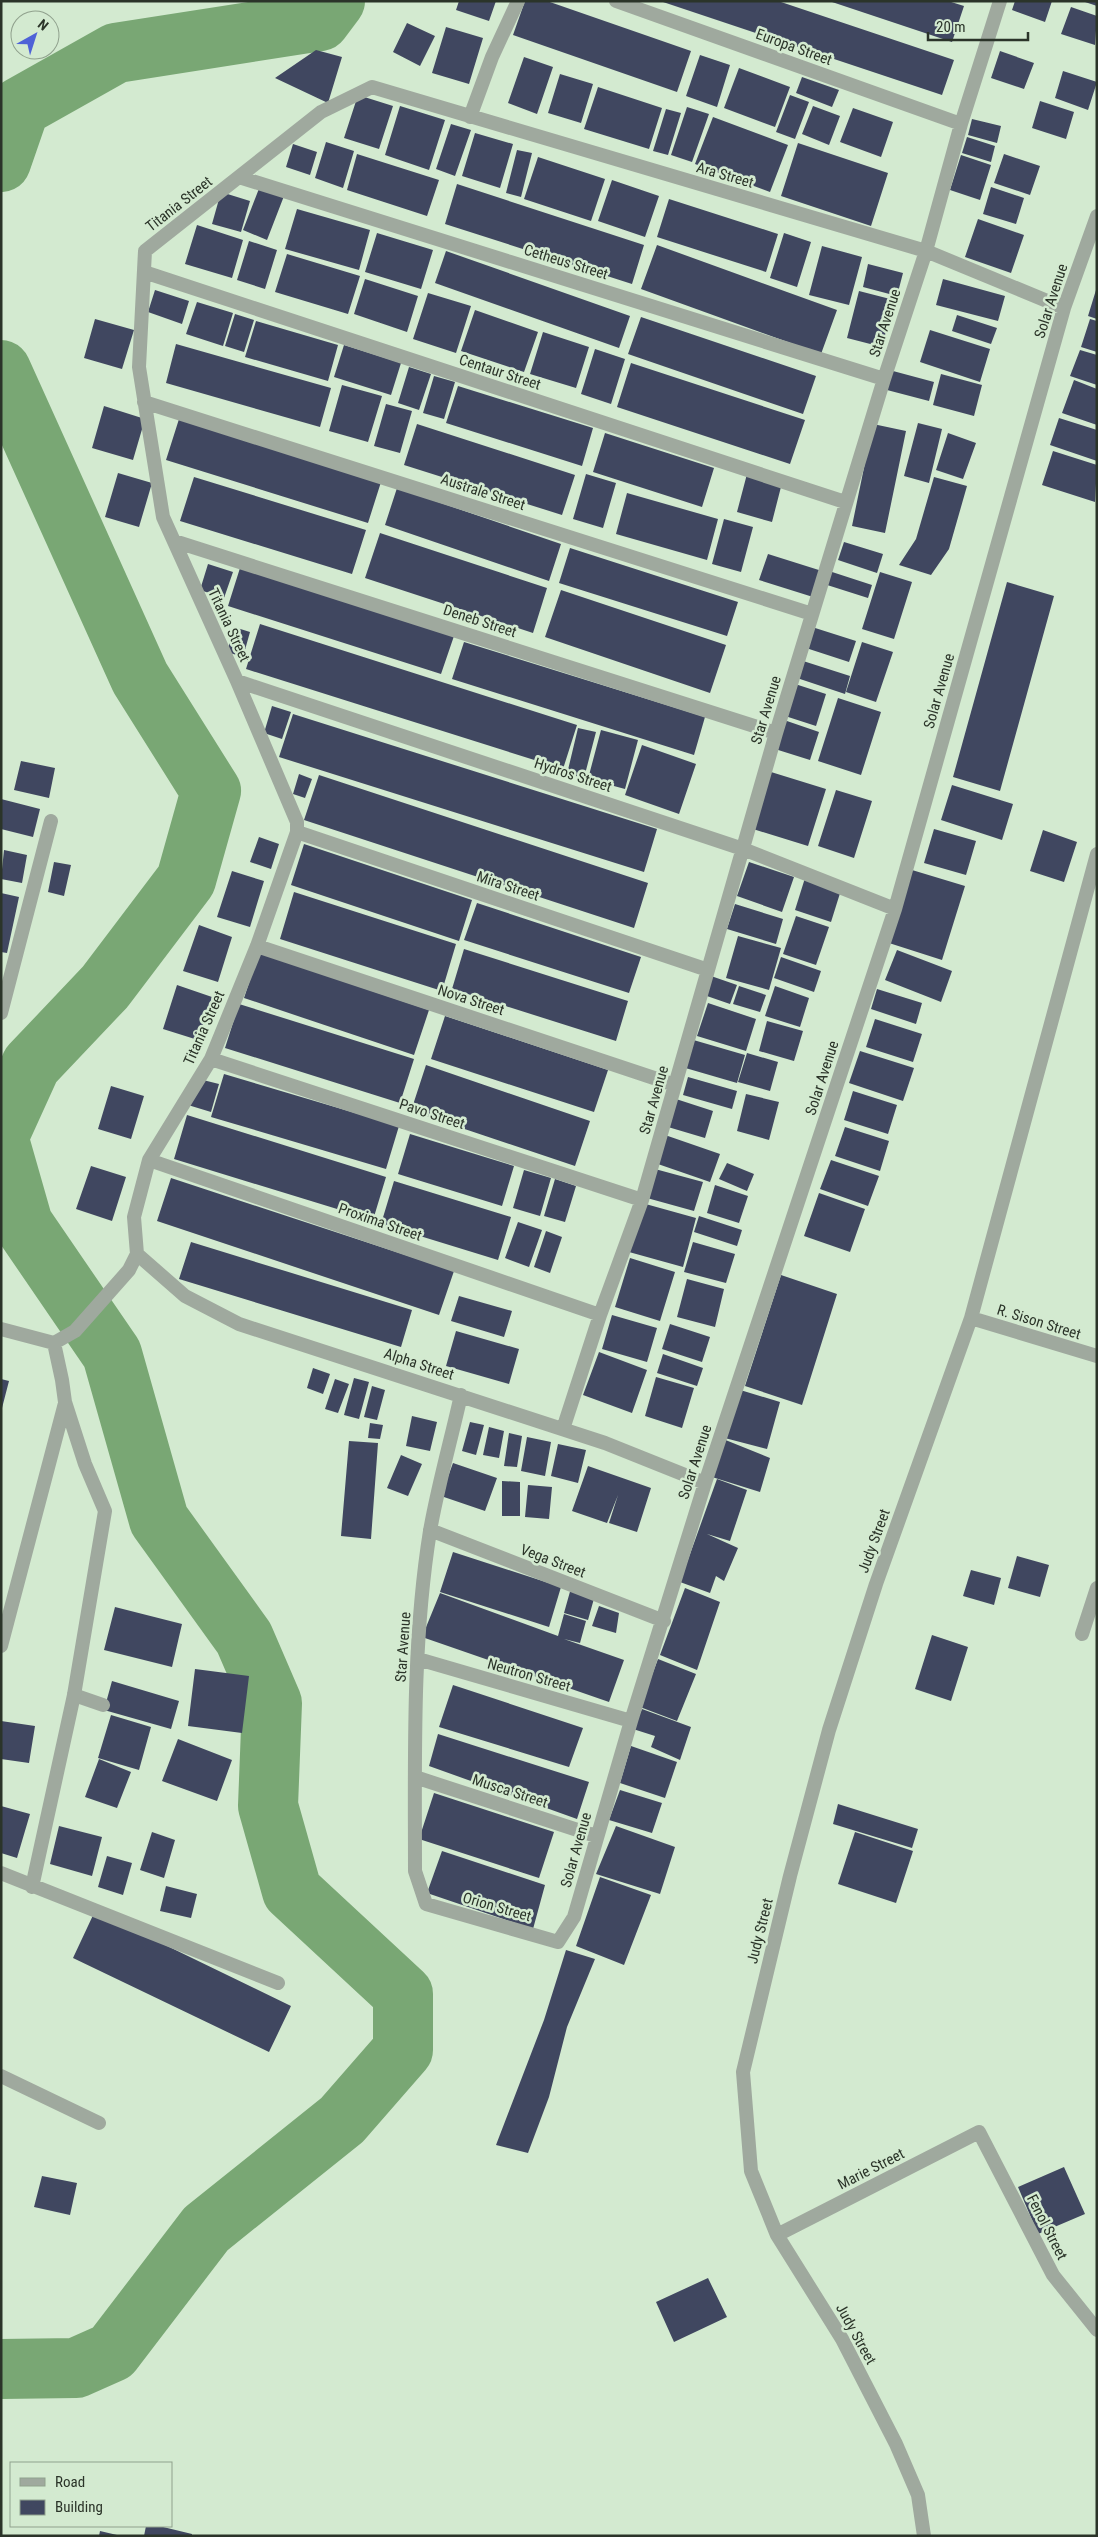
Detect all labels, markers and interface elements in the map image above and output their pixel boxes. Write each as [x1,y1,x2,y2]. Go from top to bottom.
north arrow [10,10,60,60]
scale bar [928,10,1028,42]
text: N [35,16,52,34]
text: 20 m [936,18,966,36]
street label: Europa Street [753,25,835,69]
street label: Ara Street [694,158,756,192]
street label: Titania Street [142,172,216,236]
street label: Cetheus Street [522,241,610,283]
street label: Solar Avenue [1031,262,1071,340]
street label: Star Avenue [866,287,904,359]
street label: Centaur Street [457,350,543,394]
street label: Australe Street [439,470,527,514]
street label: Titania Street [204,585,254,665]
street label: Deneb Street [441,601,519,641]
street label: Solar Avenue [920,651,958,731]
street label: Star Avenue [747,674,785,746]
street label: Hydros Street [532,754,614,796]
street label: Mira Street [474,867,542,905]
street label: Nova Street [436,981,506,1019]
street label: Titania Street [180,988,228,1068]
street label: Solar Avenue [802,1039,842,1117]
street label: Star Avenue [636,1064,672,1136]
street label: Pavo Street [397,1095,467,1133]
street label: Proxima Street [336,1199,424,1245]
street label: R. Sison Street [995,1301,1083,1343]
street label: Alpha Street [382,1344,456,1384]
street label: Solar Avenue [675,1423,715,1501]
street label: Judy Street [854,1507,894,1575]
street label: Vega Street [518,1540,588,1582]
street label: Star Avenue [392,1611,414,1683]
street label: Neutron Street [485,1655,573,1695]
street label: Musca Street [470,1770,550,1812]
street label: Solar Avenue [557,1810,595,1890]
street label: Orion Street [461,1889,533,1925]
street label: Judy Street [743,1896,777,1966]
street label: Marie Street [835,2145,907,2193]
street label: Fenol Street [1023,2191,1071,2263]
street label: Judy Street [832,2300,880,2368]
legend [10,2462,172,2527]
text: Road [55,2473,85,2491]
text: Building [55,2498,103,2516]

